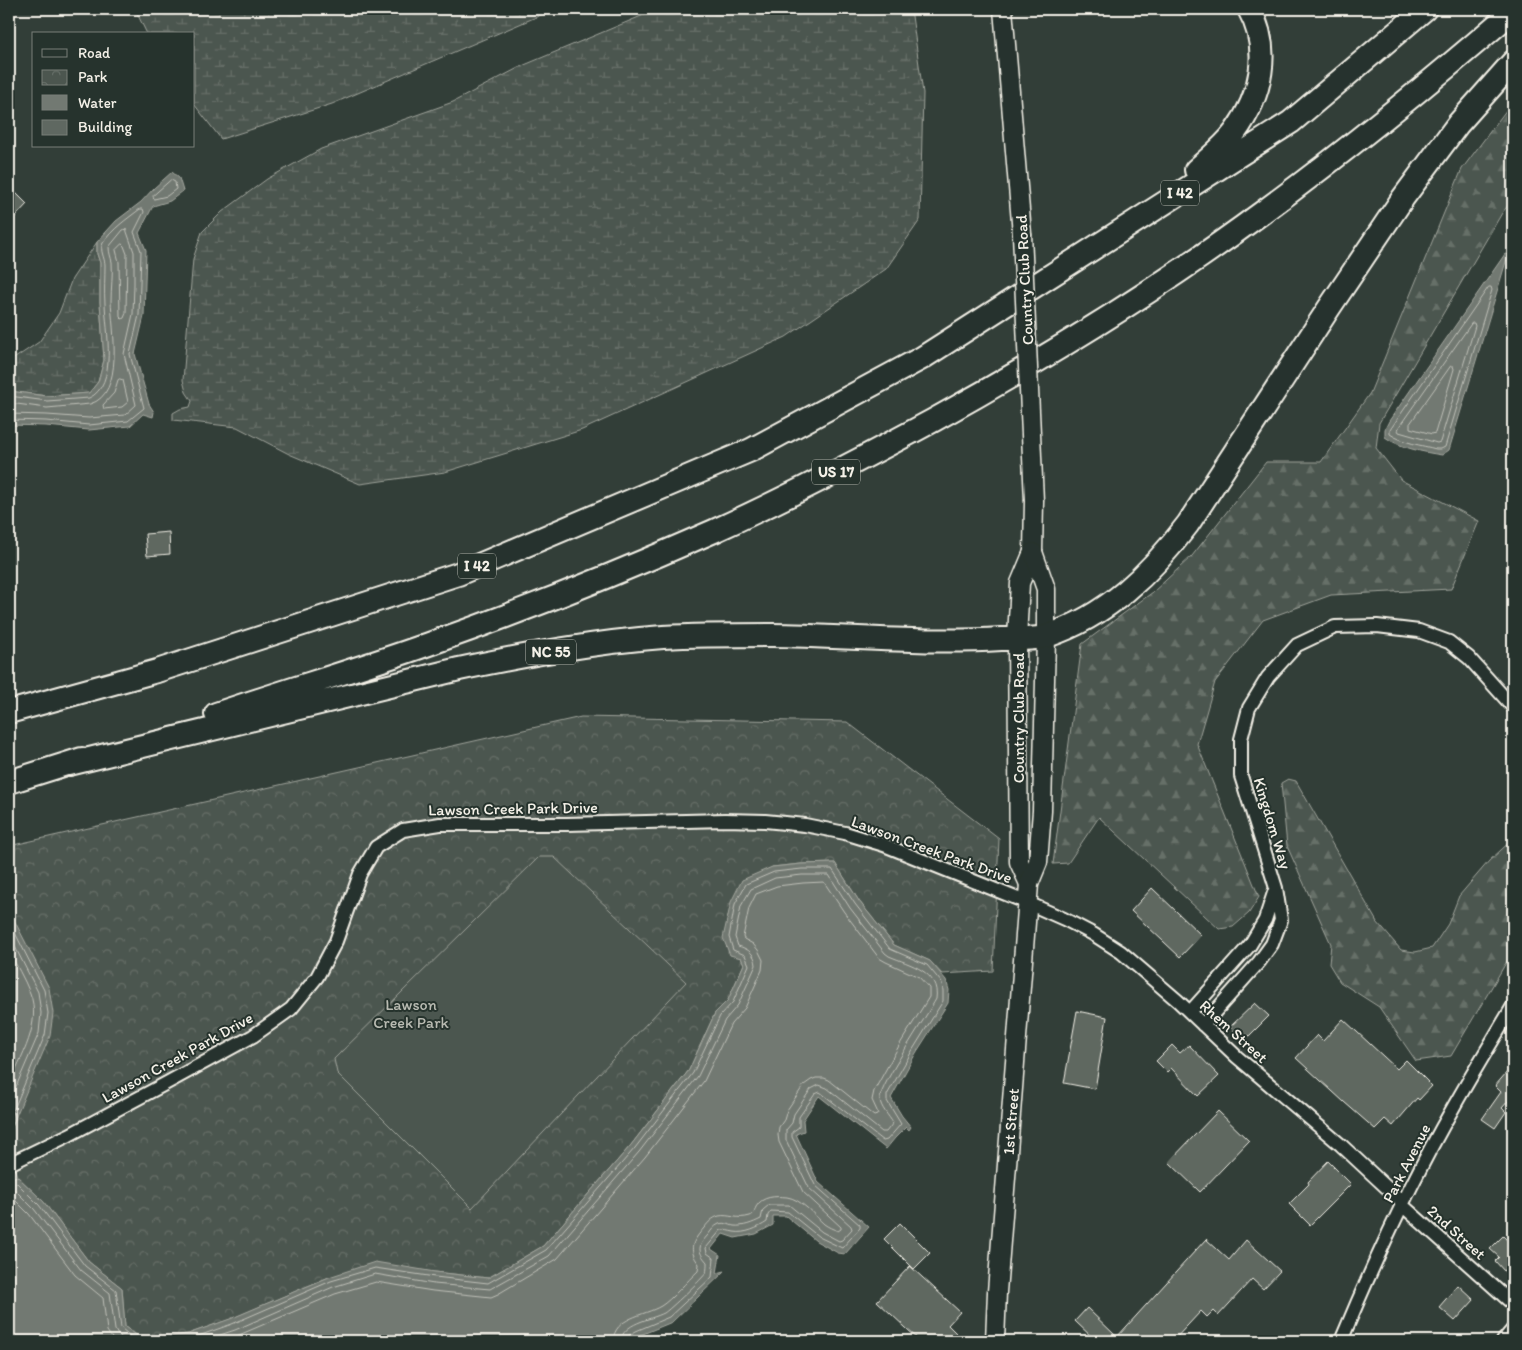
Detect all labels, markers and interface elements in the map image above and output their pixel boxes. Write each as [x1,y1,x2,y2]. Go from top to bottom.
legend [32,32,195,148]
text: Road [78,44,111,62]
text: Park [78,68,108,86]
text: Water [78,94,117,112]
text: Building [78,118,132,136]
road number: I 42 [1161,180,1199,206]
street label: Country Club Road [1012,214,1037,346]
road number: US 17 [812,460,860,484]
road number: I 42 [458,554,496,578]
road number: NC 55 [526,640,576,664]
street label: Country Club Road [1009,653,1028,783]
street label: Kingdom Way [1250,775,1296,872]
street label: Lawson Creek Park Drive [428,798,598,819]
street label: Lawson Creek Park Drive [849,812,1015,887]
park label: Lawson Creek Park [373,995,449,1032]
street label: Rhem Street [1196,996,1272,1067]
street label: Lawson Creek Park Drive [98,1008,256,1107]
street label: 1st Street [999,1088,1023,1156]
street label: Park Avenue [1378,1121,1434,1206]
street label: 2nd Street [1423,1201,1490,1264]

